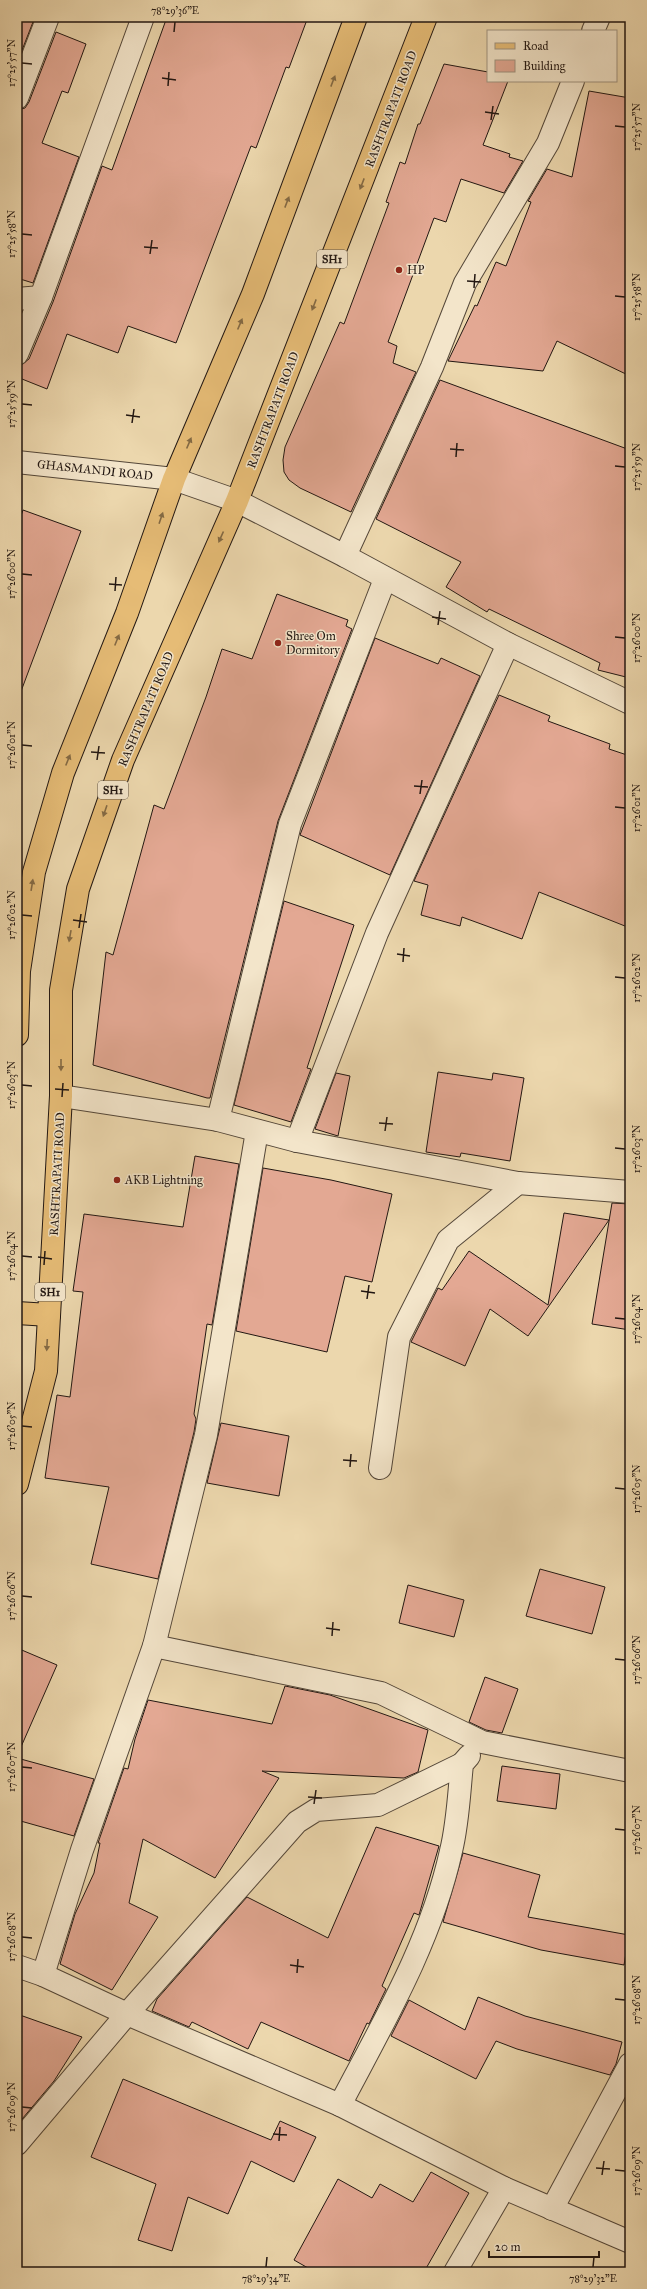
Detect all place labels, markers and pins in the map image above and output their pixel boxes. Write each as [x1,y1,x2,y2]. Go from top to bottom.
place label: HP [407,263,424,277]
marker: HP [394,265,404,275]
place label: Shree Om Dormitory [286,629,340,657]
marker: Shree Om Dormitory [273,638,283,648]
place label: AKB Lightning [124,1173,203,1188]
marker: AKB Lightning [112,1175,122,1185]

